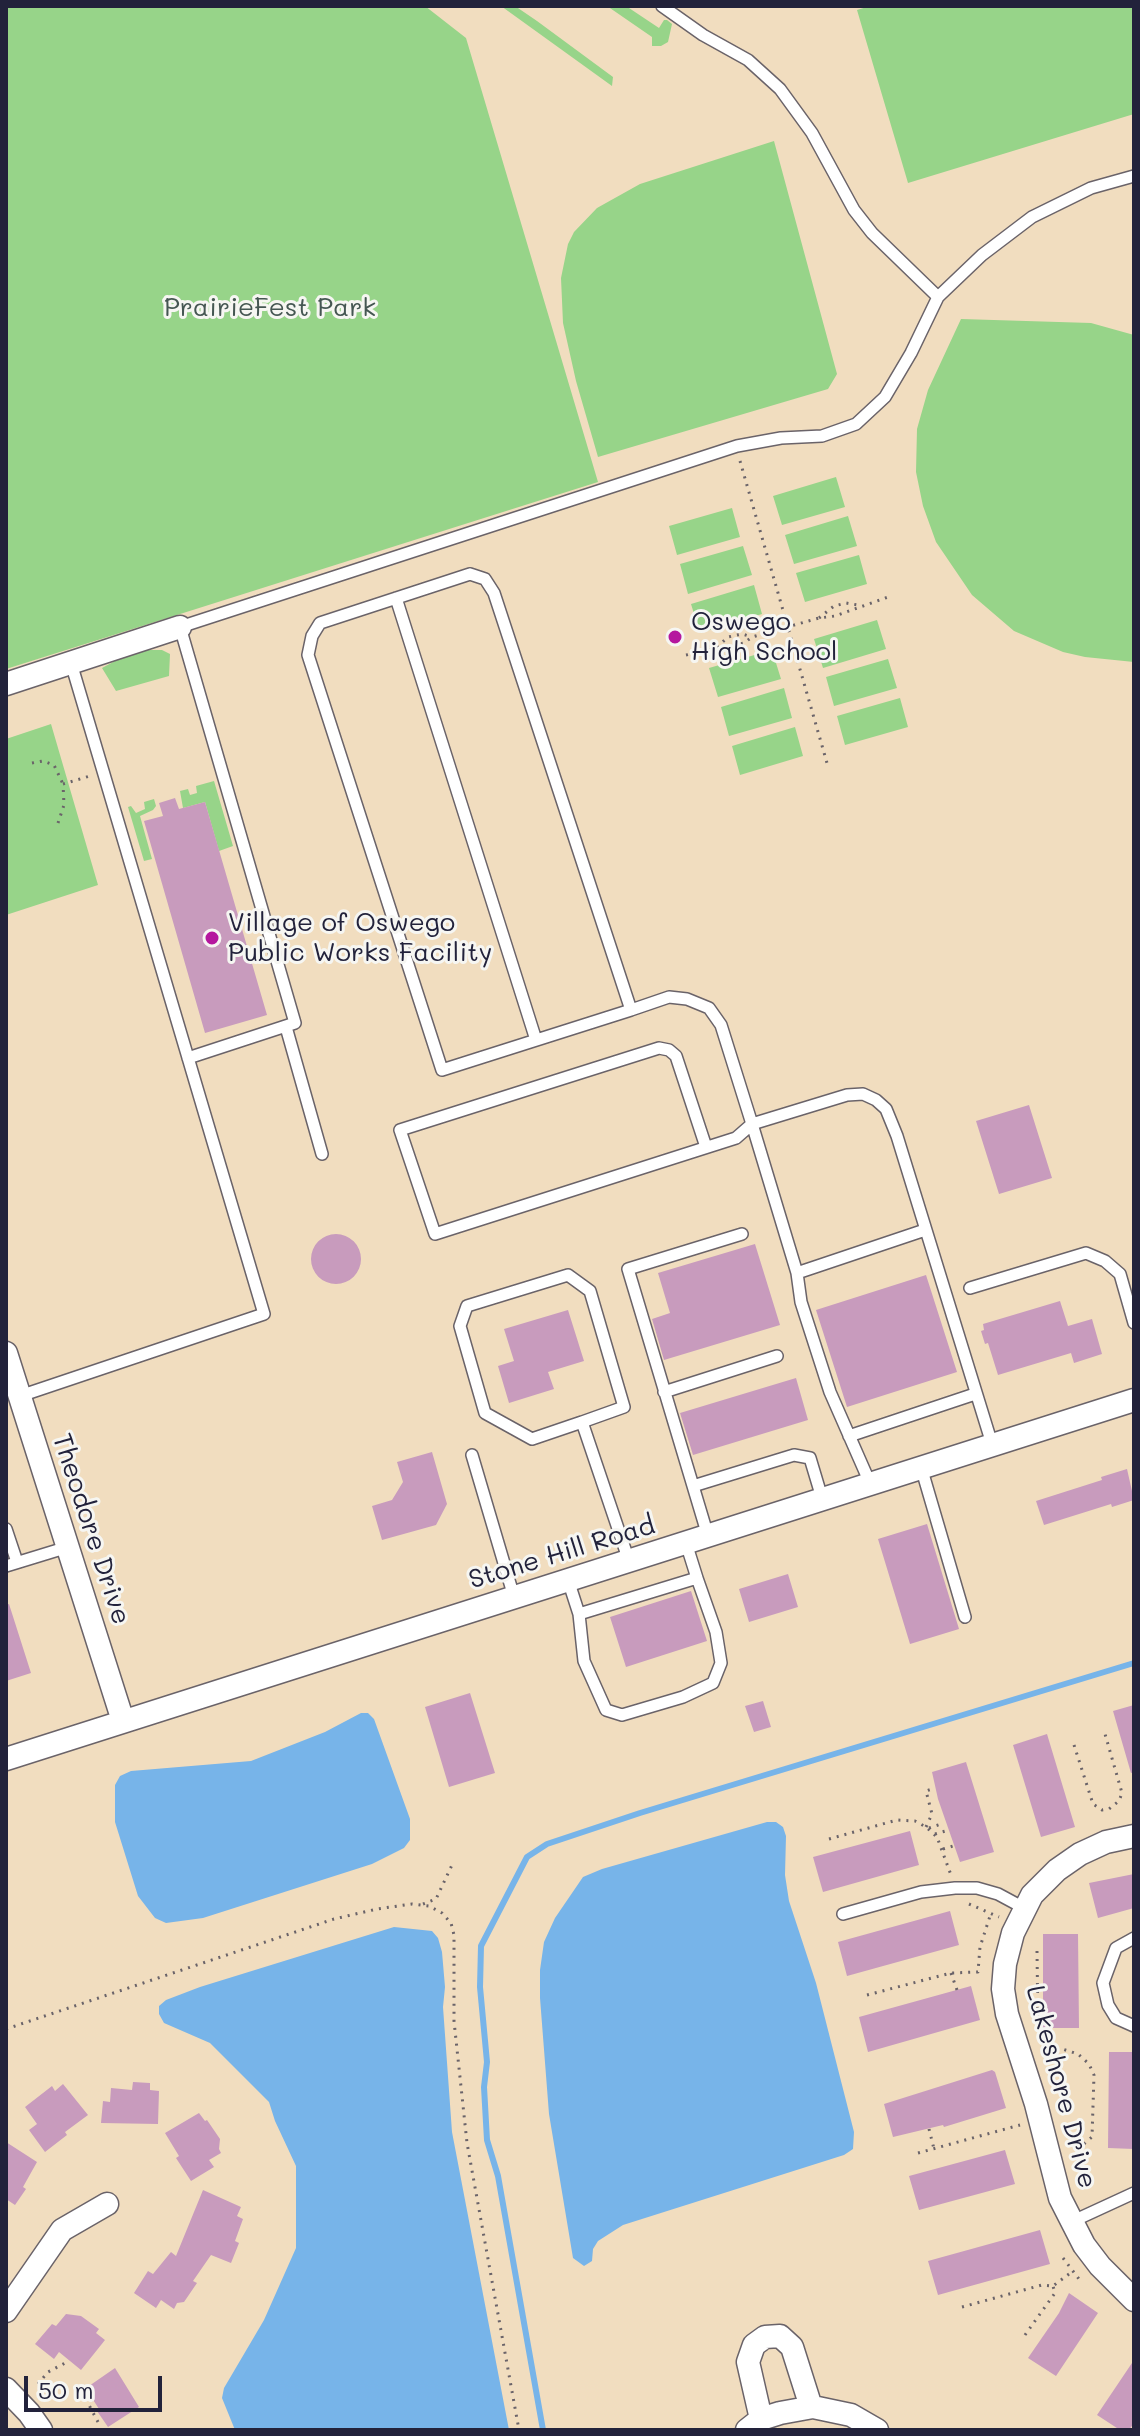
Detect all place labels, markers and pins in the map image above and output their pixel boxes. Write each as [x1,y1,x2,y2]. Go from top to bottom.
place label: Oswego High School [691,606,838,668]
marker: Oswego High School [666,628,684,646]
place label: Village of Oswego Public Works Facility [228,907,492,968]
marker: Village of Oswego Public Works Facility [203,929,221,947]

